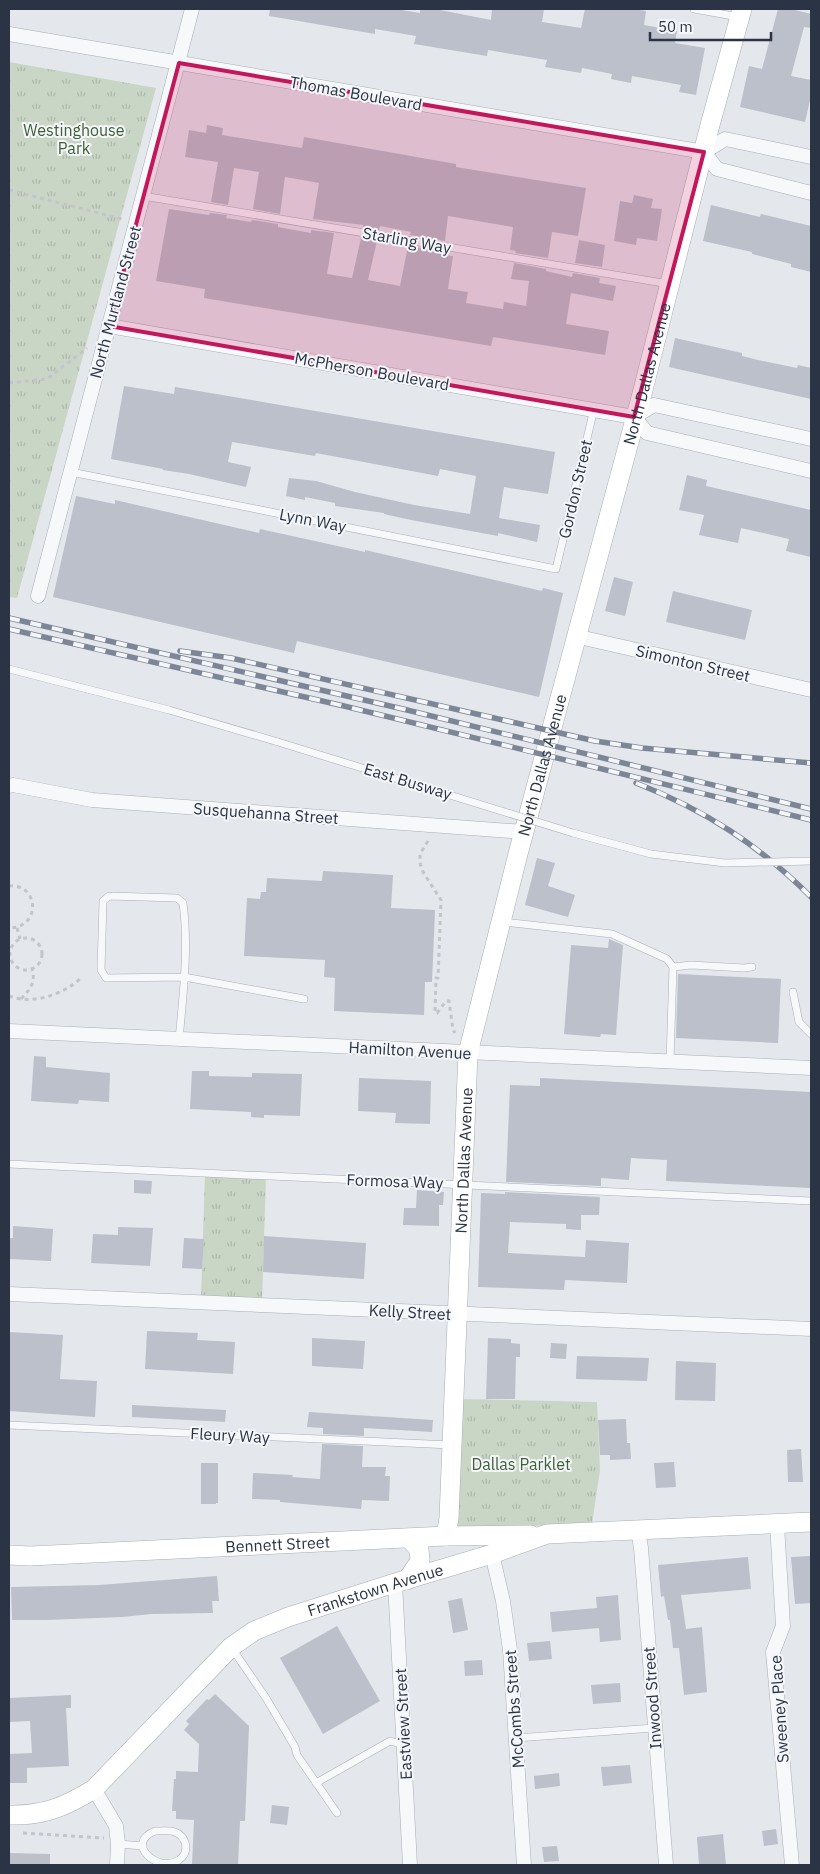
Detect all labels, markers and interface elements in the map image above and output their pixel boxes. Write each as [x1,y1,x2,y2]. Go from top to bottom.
scale bar [650,10,771,42]
text: 50 m [658,17,693,36]
street label: Thomas Boulevard [288,72,424,114]
park label: Westinghouse Park [23,120,125,158]
street label: Starling Way [361,222,453,258]
street label: North Murtland Street [85,223,145,381]
street label: North Dallas Avenue [619,300,675,447]
street label: McPherson Boulevard [293,348,451,394]
street label: Gordon Street [554,438,596,540]
street label: Lynn Way [278,504,348,536]
street label: Simonton Street [634,640,752,686]
street label: North Dallas Avenue [513,692,571,838]
street label: East Busway [362,758,454,804]
street label: Susquehanna Street [193,798,339,828]
street label: Hamilton Avenue [348,1037,472,1063]
street label: North Dallas Avenue [451,1087,477,1234]
street label: Formosa Way [346,1169,444,1193]
street label: Kelly Street [368,1300,452,1324]
street label: Fleury Way [190,1423,270,1447]
park label: Dallas Parklet [471,1454,571,1474]
street label: Bennett Street [225,1532,331,1557]
street label: Frankstown Avenue [305,1559,446,1620]
street label: Inwood Street [638,1646,666,1750]
street label: McCombs Street [500,1649,528,1769]
street label: Sweeney Place [765,1654,793,1764]
street label: Eastview Street [390,1668,416,1780]

